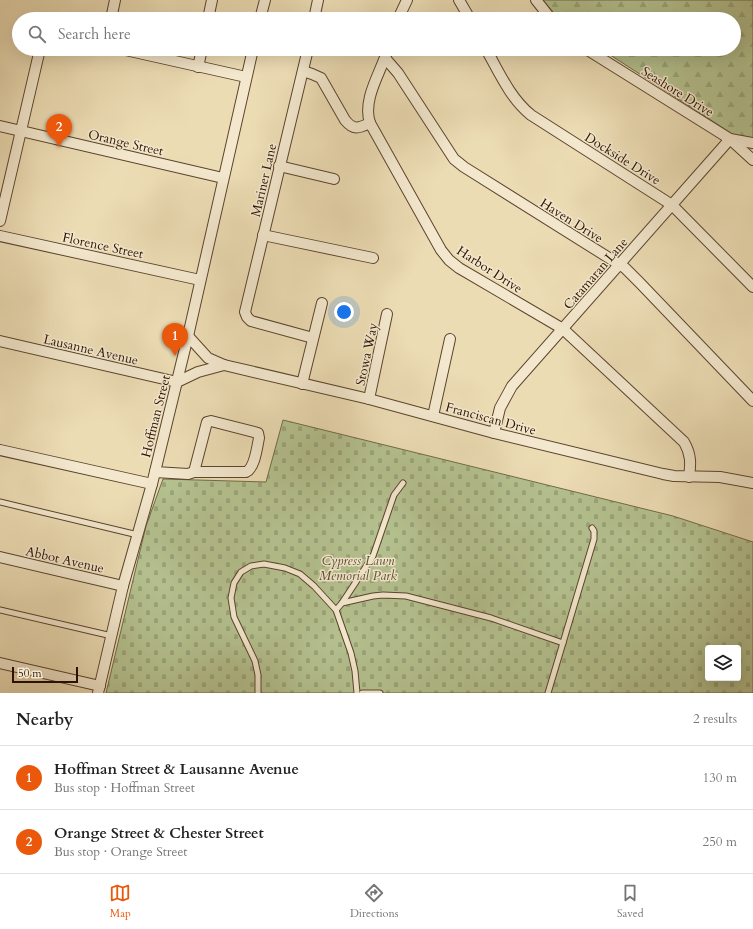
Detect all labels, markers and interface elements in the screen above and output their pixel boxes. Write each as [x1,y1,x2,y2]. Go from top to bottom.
search box [12,12,741,56]
icon: search [26,23,48,45]
text: Search here [58,24,131,44]
street label: Seashore Drive [638,62,717,121]
pin: 2 [46,114,72,147]
street label: Orange Street [86,126,165,160]
street label: Dockside Drive [581,128,664,189]
street label: Mariner Lane [247,142,281,219]
street label: Haven Drive [536,194,607,247]
street label: Florence Street [61,229,145,263]
street label: Catamaran Lane [559,234,632,313]
street label: Harbor Drive [453,242,526,298]
your location [334,302,354,322]
street label: Stowa Way [352,321,382,387]
pin: 1 [162,323,188,356]
street label: Lausanne Avenue [42,330,140,370]
street label: Hoffman Street [137,373,175,459]
street label: Franciscan Drive [444,398,538,440]
street label: Abbot Avenue [24,542,106,578]
park label: Cypress Lawn Memorial Park [319,552,398,585]
map controls [705,645,741,681]
button: layers [705,645,741,681]
scale bar [12,665,78,684]
text: 50 m [18,666,42,681]
text: Nearby [16,708,73,731]
text: 2 results [693,710,737,728]
text: Hoffman Street & Lausanne Avenue [54,759,299,779]
text: 1 [26,769,32,787]
text: 130 m [703,769,737,787]
text: Bus stop · Hoffman Street [54,779,195,797]
text: Orange Street & Chester Street [54,823,264,843]
text: 2 [26,833,32,851]
text: 250 m [703,833,737,851]
text: Bus stop · Orange Street [54,843,187,861]
tab: Map [109,882,131,921]
tab: Directions [350,882,398,921]
tab: Saved [617,882,644,921]

